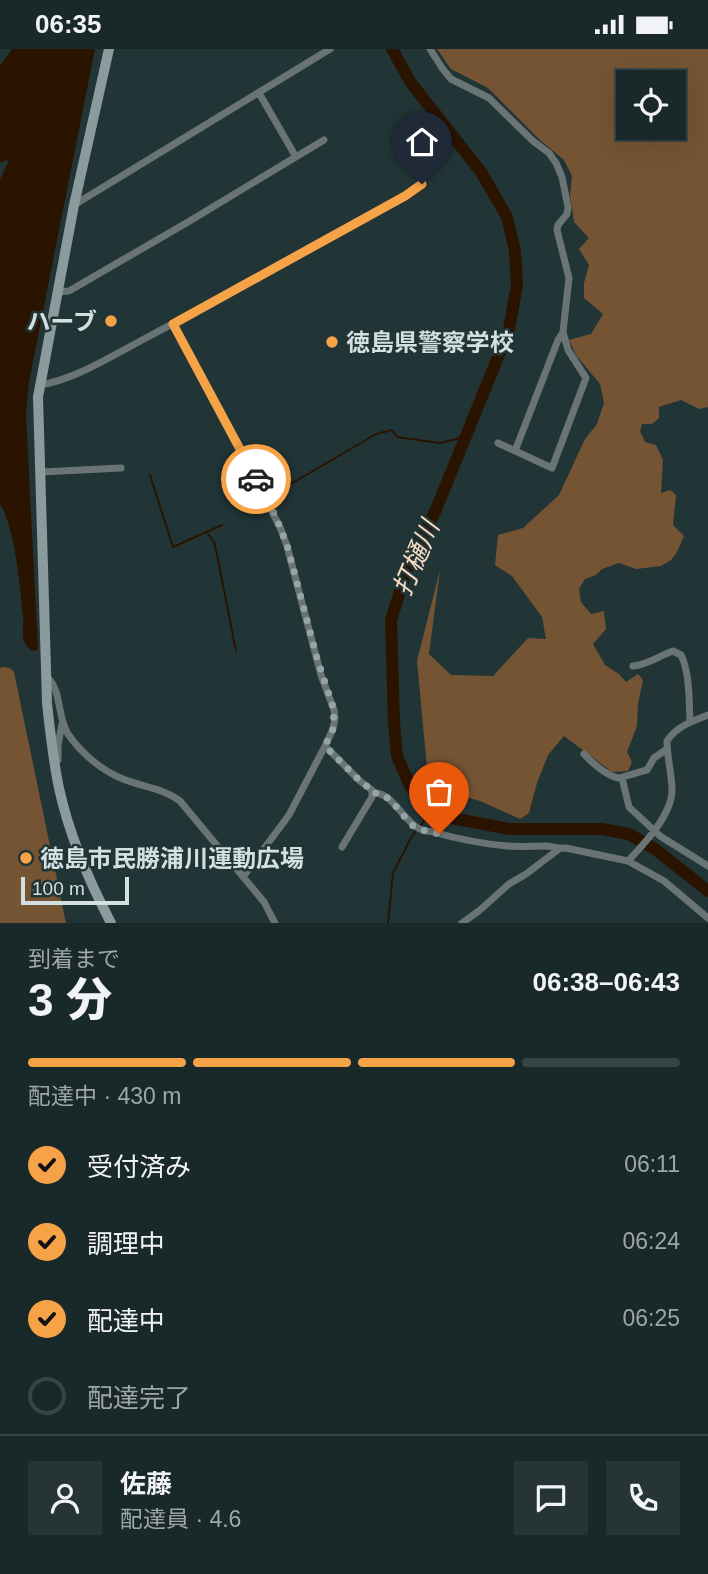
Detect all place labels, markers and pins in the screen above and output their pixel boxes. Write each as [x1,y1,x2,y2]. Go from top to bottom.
pin [392,112,452,184]
place label: ハーブ [26,308,97,335]
marker: ハーブ [103,313,119,329]
place label: 徳島県警察学校 [346,329,514,356]
marker: 徳島県警察学校 [324,334,340,350]
pin [409,762,469,834]
place label: 徳島市民勝浦川運動広場 [40,845,304,872]
marker: 徳島市民勝浦川運動広場 [18,850,34,866]

